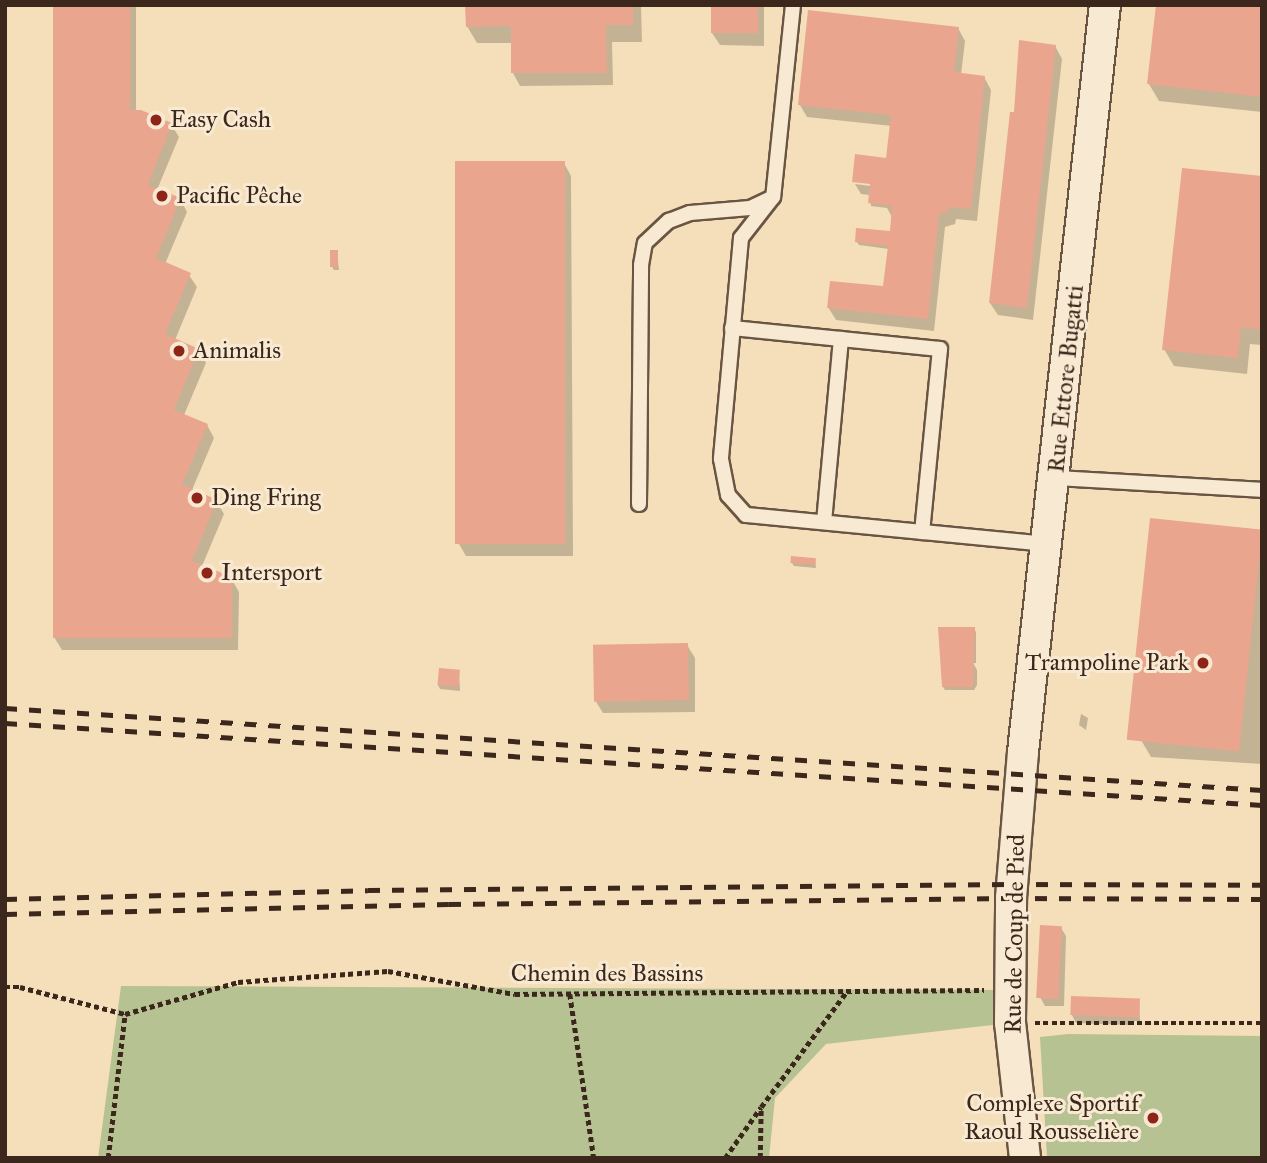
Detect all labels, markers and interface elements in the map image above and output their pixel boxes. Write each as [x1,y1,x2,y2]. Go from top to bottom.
place label: Easy Cash [170,106,271,134]
marker: Easy Cash [148,112,164,128]
place label: Pacific Pêche [176,182,302,210]
marker: Pacific Pêche [154,188,170,204]
street label: Rue Ettore Bugatti [1042,284,1090,474]
place label: Animalis [193,337,281,365]
marker: Animalis [171,343,187,359]
place label: Ding Fring [211,484,321,512]
marker: Ding Fring [189,490,205,506]
place label: Intersport [221,559,322,587]
marker: Intersport [199,565,215,581]
place label: Trampoline Park [1025,649,1189,677]
marker: Trampoline Park [1195,655,1211,671]
street label: Rue de Coup de Pied [999,834,1031,1034]
street label: Chemin des Bassins [511,960,703,988]
place label: Complexe Sportif Raoul Rousselière [964,1090,1139,1146]
marker: Complexe Sportif Raoul Rousselière [1145,1110,1161,1126]

